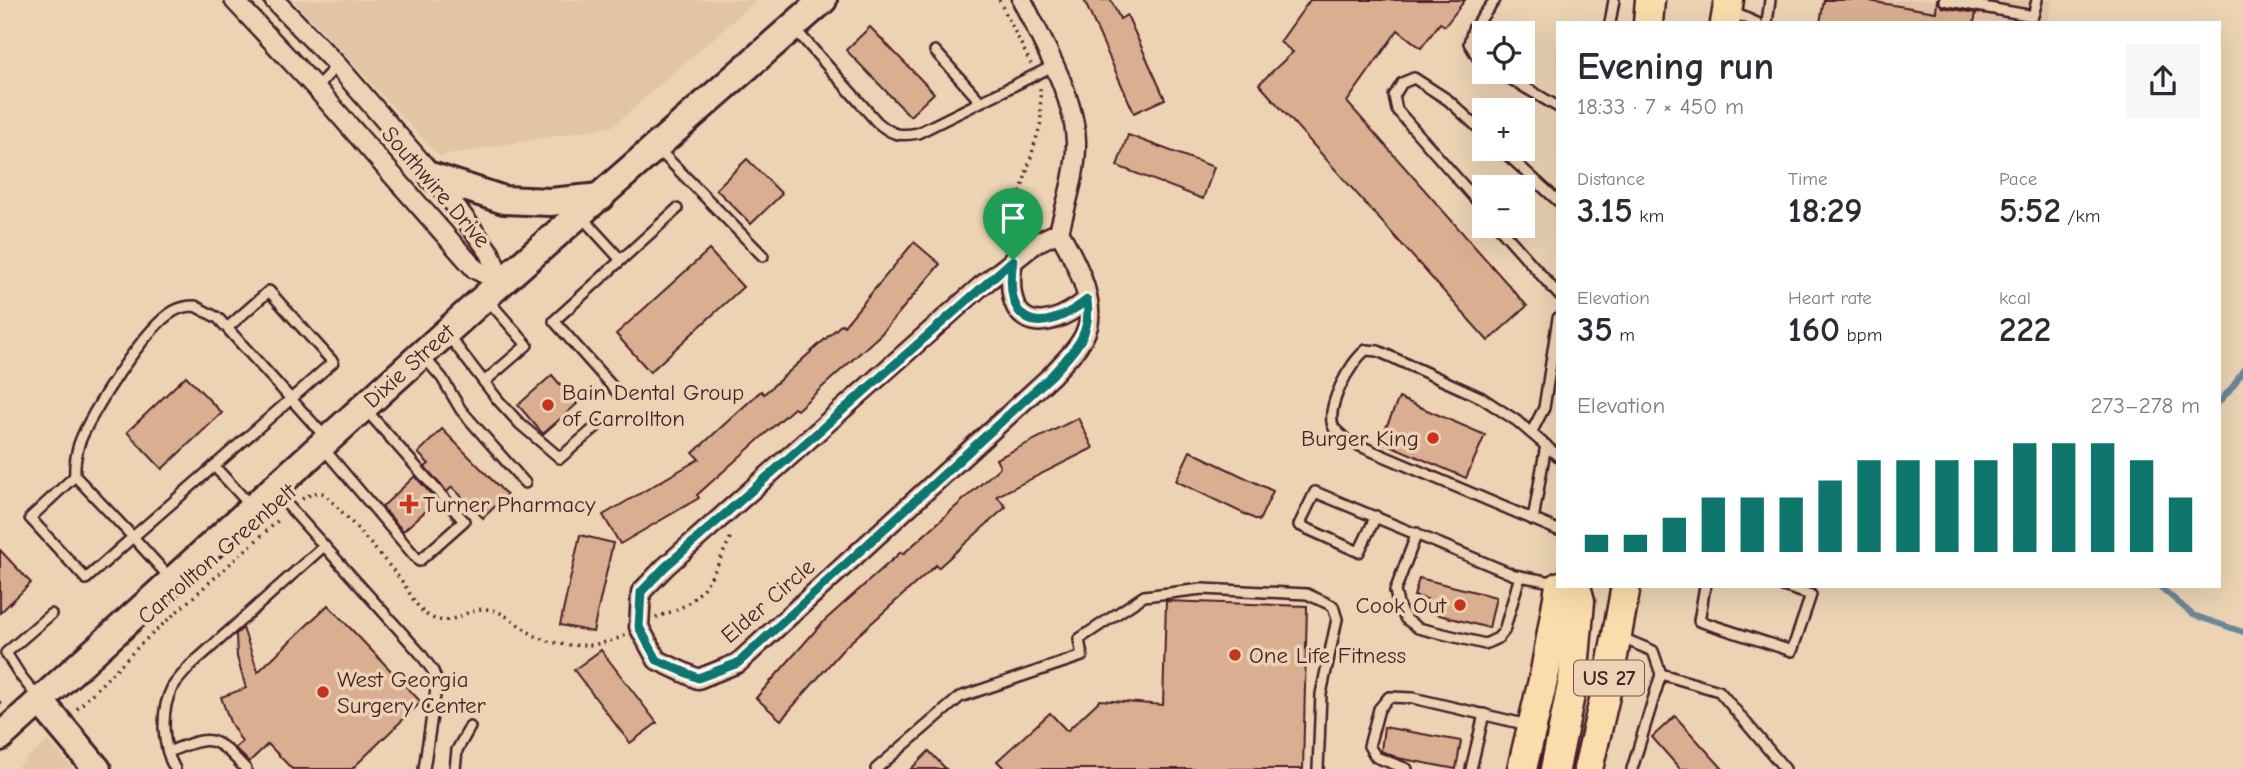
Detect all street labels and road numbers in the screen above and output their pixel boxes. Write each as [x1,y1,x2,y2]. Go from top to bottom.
street label: Southwire Drive [376,121,496,253]
street label: Dixie Street [358,317,461,414]
street label: Carrollton Greenbelt [132,477,303,630]
street label: Elder Circle [716,553,820,649]
road number: US 27 [1574,660,1644,696]

